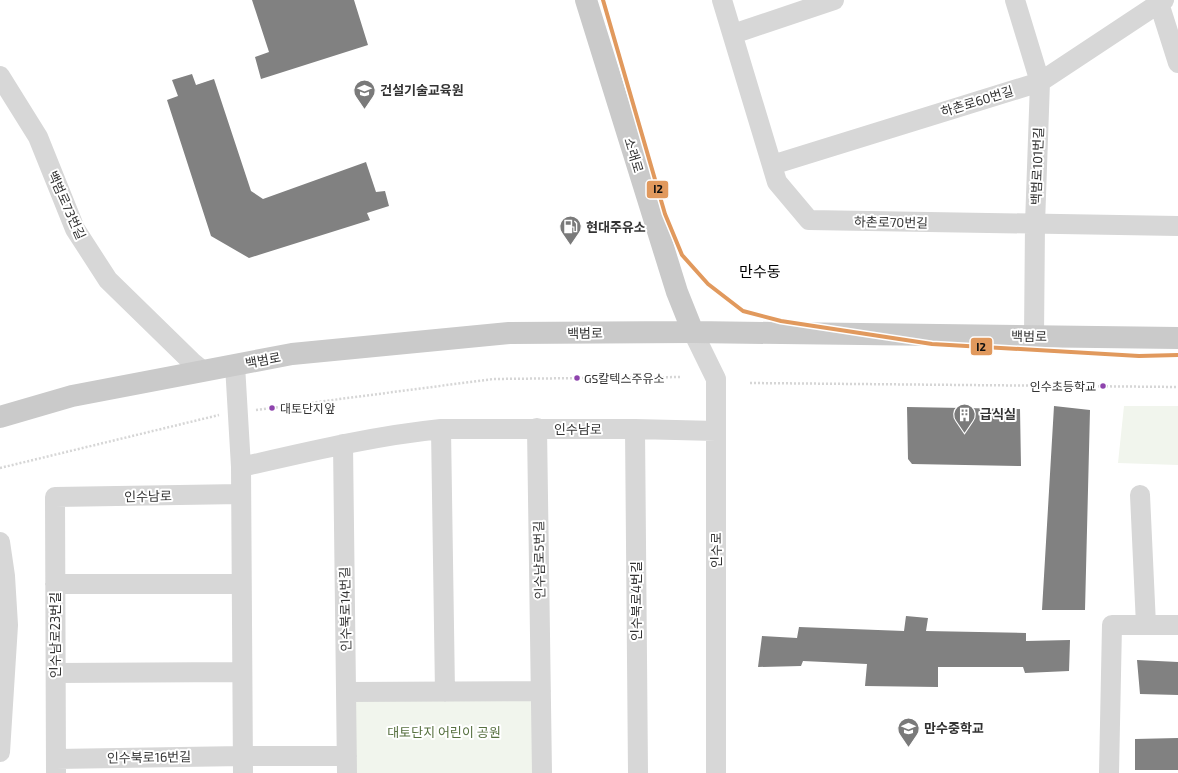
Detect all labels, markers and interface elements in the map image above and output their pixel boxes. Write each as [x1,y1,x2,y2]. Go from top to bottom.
school or university icon: 건설기술교육원 [352,77,378,110]
place label: 건설기술교육원 [380,82,464,98]
street label: 하촌로60번길 [939,82,1015,120]
street label: 백범로101번길 [1028,127,1046,205]
street label: 소래로 [621,135,647,175]
street label: 백범로73번길 [45,168,89,242]
line badge: I2 [646,180,669,199]
text: I2 [653,182,663,195]
street label: 하촌로70번길 [854,213,928,231]
fuel station icon: 현대주유소 [558,214,584,247]
place label: 현대주유소 [586,219,646,235]
district label: 만수동 [739,262,781,280]
street label: 백범로 [567,325,603,341]
street label: 백범로 [1011,328,1047,344]
line badge: I2 [970,337,993,356]
text: I2 [976,340,986,353]
street label: 백범로 [244,349,282,371]
place label: GS칼텍스주유소 [584,371,665,385]
marker: GS칼텍스주유소 [572,373,582,383]
place label: 인수초등학교 [1030,379,1096,393]
marker: 인수초등학교 [1098,381,1108,391]
place label: 대토단지앞 [280,401,335,415]
building icon: 급식실 [951,401,977,434]
marker: 대토단지앞 [267,403,277,413]
place label: 급식실 [980,406,1016,422]
street label: 인수남로 [554,421,602,437]
street label: 인수남로 [124,488,172,504]
street label: 인수남로5번길 [530,520,548,600]
street label: 인수로 [708,532,724,568]
street label: 인수북로4번길 [628,561,644,641]
street label: 인수북로14번길 [336,566,354,652]
street label: 인수남로23번길 [47,592,63,678]
school or university icon: 만수중학교 [896,715,922,748]
place label: 만수중학교 [924,720,984,736]
park label: 대토단지 어린이 공원 [387,724,501,740]
street label: 인수북로16번길 [107,748,191,766]

